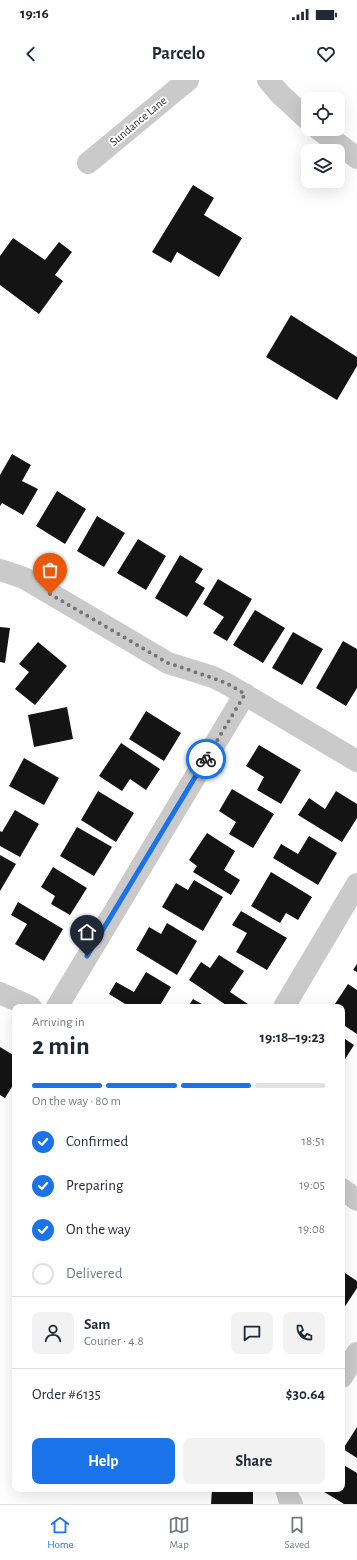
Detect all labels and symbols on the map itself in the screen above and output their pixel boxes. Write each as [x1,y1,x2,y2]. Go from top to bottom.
street label: Sundance Lane [107,94,169,148]
pin [33,553,67,594]
courier [186,739,226,779]
pin [70,915,104,956]

